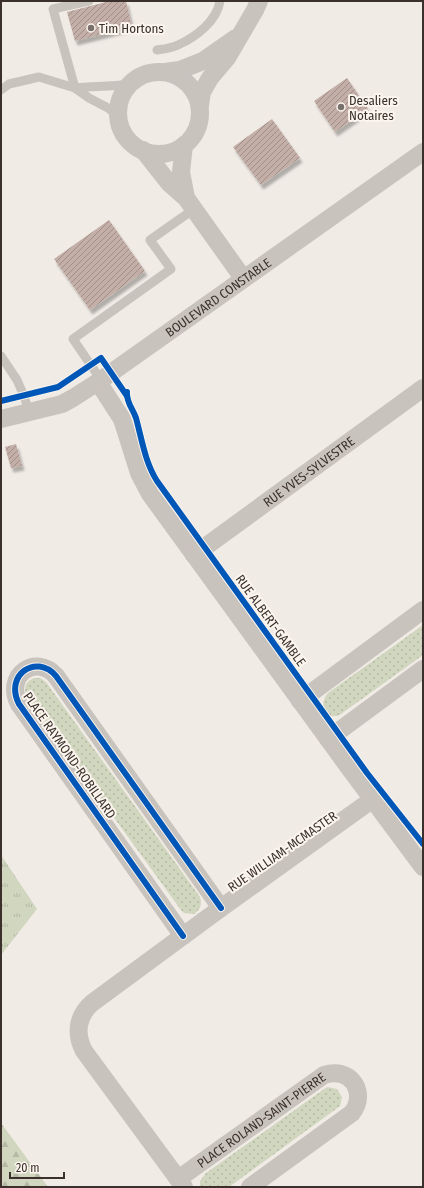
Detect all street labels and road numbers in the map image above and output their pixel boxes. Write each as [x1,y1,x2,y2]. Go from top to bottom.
street label: BOULEVARD CONSTABLE [163,255,274,340]
street label: RUE YVES-SYLVESTRE [261,434,358,510]
street label: RUE ALBERT-GAMBLE [232,572,309,669]
street label: PLACE RAYMOND-ROBILLARD [20,689,119,821]
street label: RUE WILLIAM-MCMASTER [225,808,340,895]
street label: PLACE ROLAND-SAINT-PIERRE [194,1069,328,1171]

